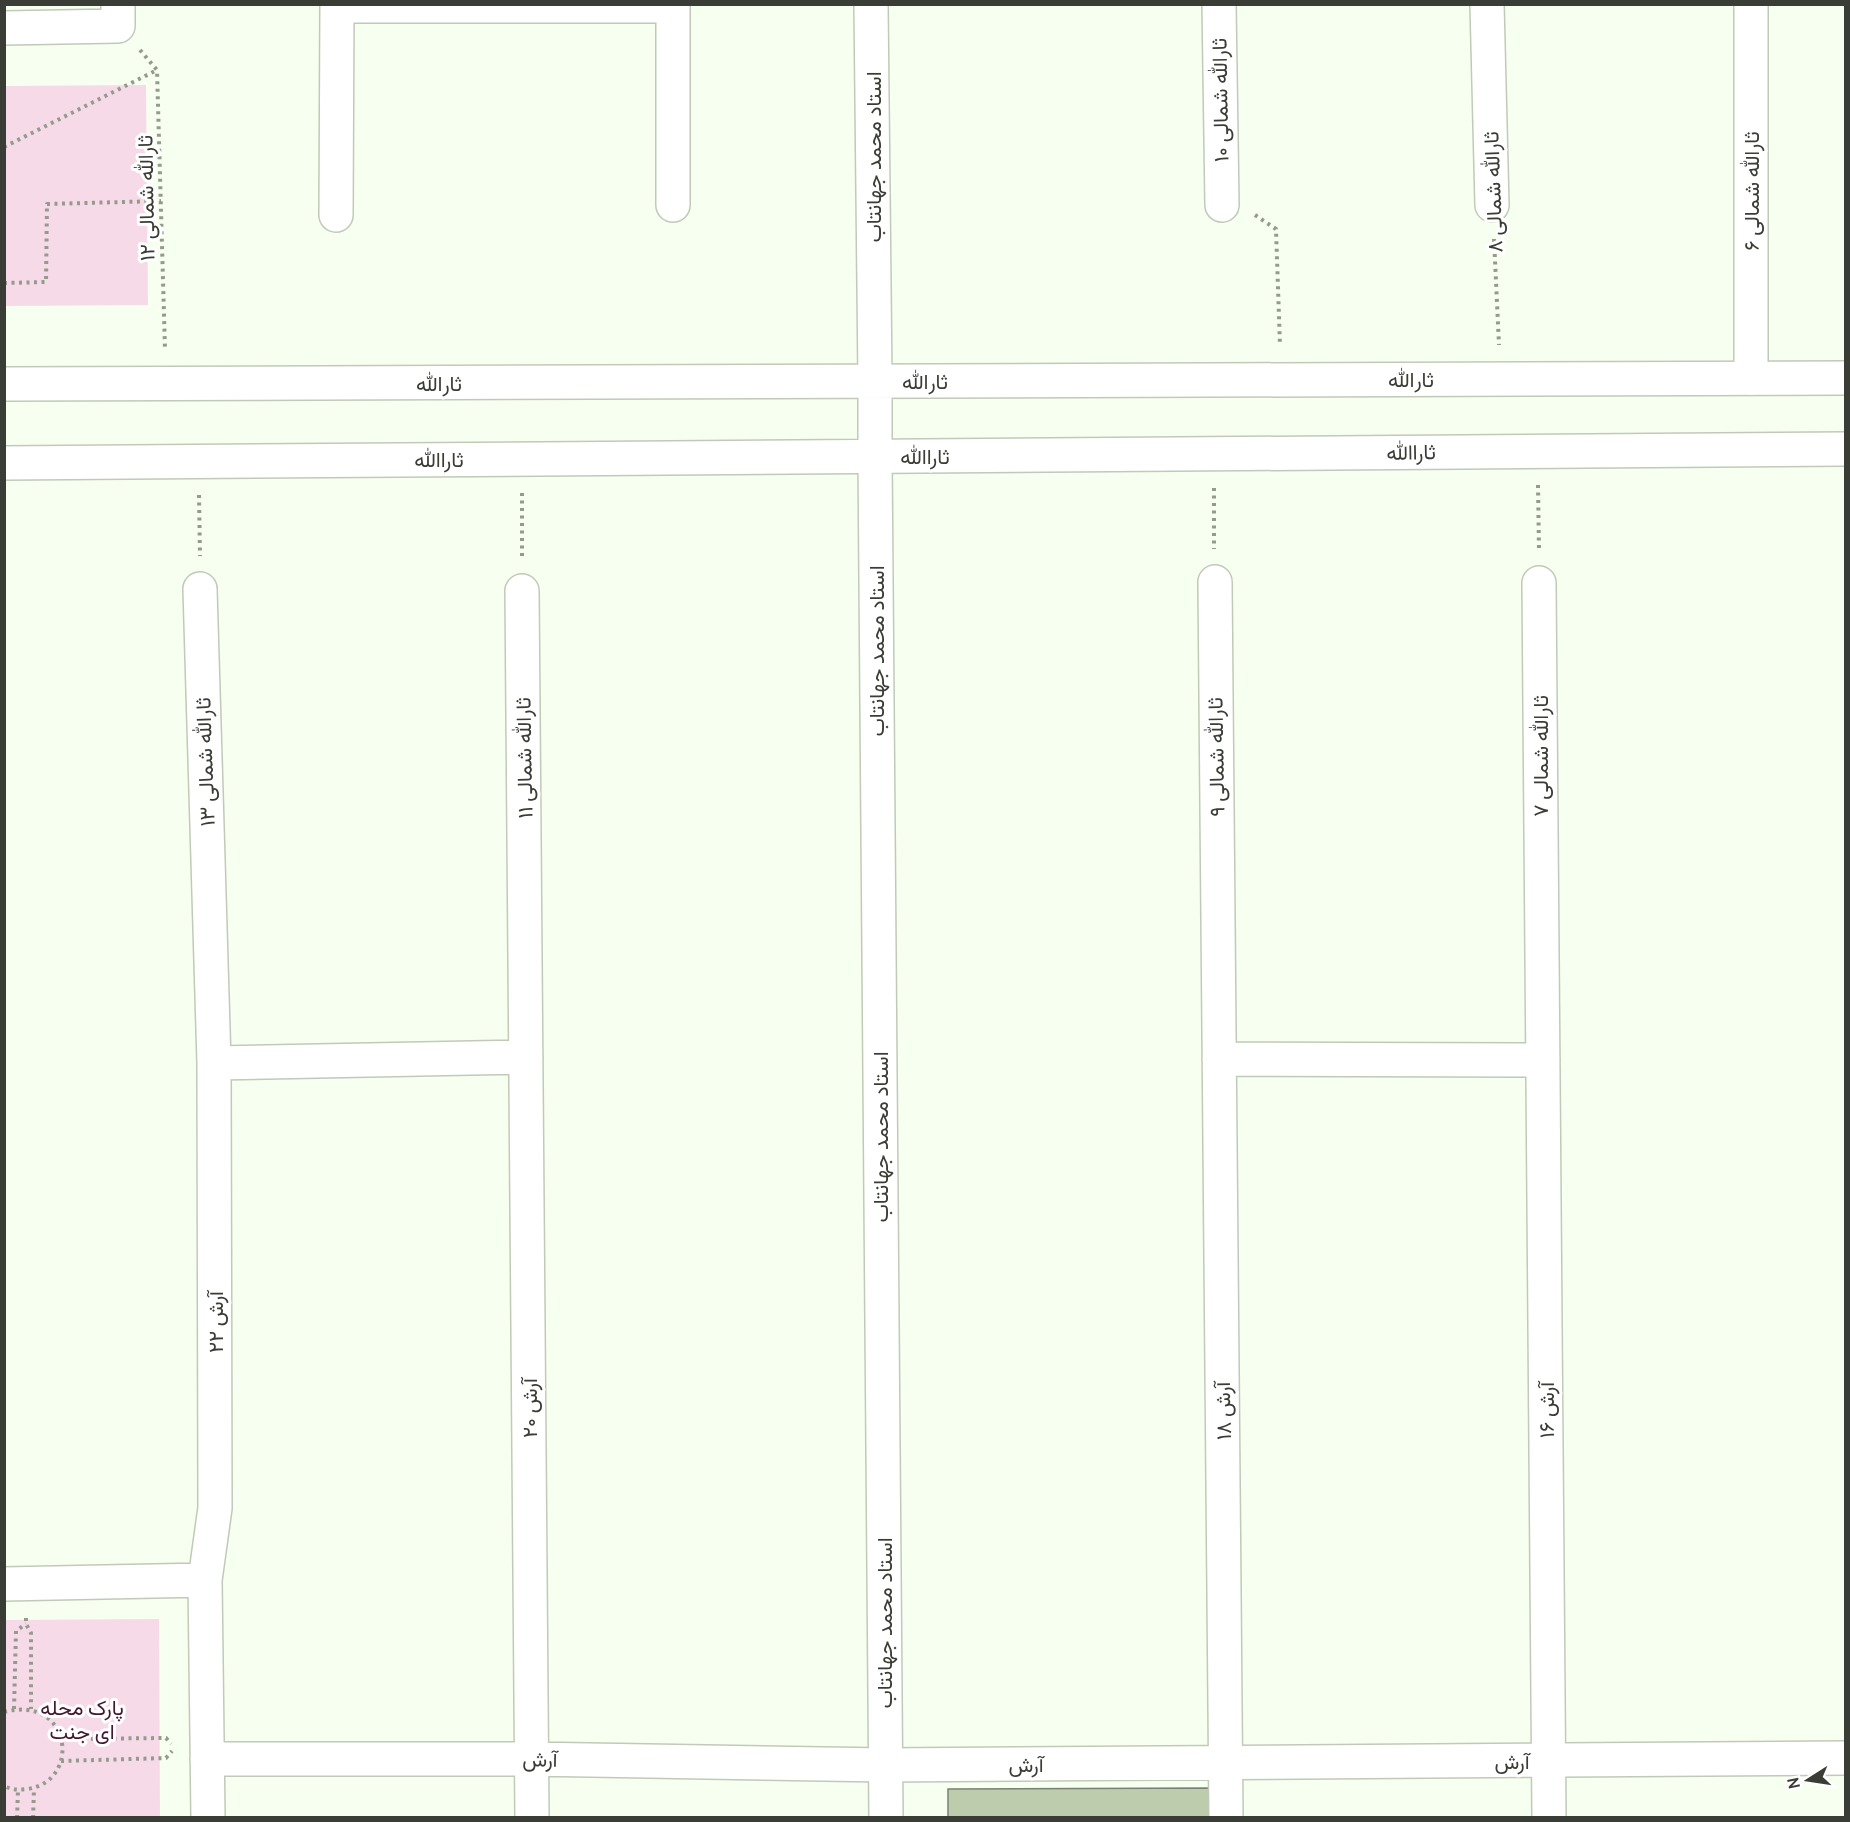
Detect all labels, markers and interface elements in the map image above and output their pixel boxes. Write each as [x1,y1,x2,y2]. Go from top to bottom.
street label: ثارالله شمالی ۱۰ [1206,38,1235,162]
street label: استاد محمد جهانتاب [861,71,887,243]
street label: ثارالله شمالی ۸ [1478,131,1509,253]
street label: ثارالله شمالی ۶ [1739,131,1765,251]
street label: ثارالله شمالی ۱۲ [132,135,161,261]
street label: ثارالله [1388,367,1434,393]
street label: ثارالله [902,369,948,395]
street label: ثارالله [416,371,462,397]
street label: ثاراالله [1386,439,1436,466]
street label: ثاراالله [900,444,950,470]
street label: ثاراالله [414,447,464,473]
street label: استاد محمد جهانتاب [864,565,890,737]
street label: ثارالله شمالی ۷ [1528,695,1554,817]
street label: ثارالله شمالی ۱۳ [190,697,221,827]
street label: ثارالله شمالی ۱۱ [510,697,539,819]
street label: ثارالله شمالی ۹ [1202,697,1231,817]
street label: استاد محمد جهانتاب [868,1051,894,1223]
street label: آرش ۲۲ [203,1289,229,1353]
street label: آرش ۲۰ [517,1376,543,1438]
street label: آرش ۱۸ [1210,1379,1237,1440]
street label: آرش ۱۶ [1534,1380,1560,1438]
street label: استاد محمد جهانتاب [872,1537,898,1709]
park label: پارک محله ای جنت [40,1695,124,1744]
street label: آرش [522,1746,560,1773]
street label: آرش [1494,1749,1532,1775]
north arrow [1778,1750,1838,1810]
street label: آرش [1008,1752,1046,1778]
text: N [1783,1776,1804,1791]

